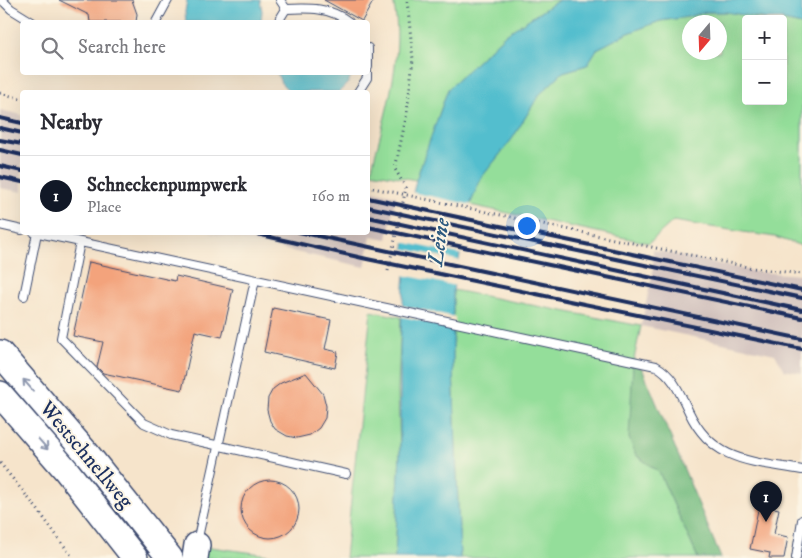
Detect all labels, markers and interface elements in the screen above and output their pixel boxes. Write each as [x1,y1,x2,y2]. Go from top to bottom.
north arrow [682,15,727,60]
map controls [742,15,787,105]
button: + [742,15,787,60]
search box [20,20,370,75]
icon: search [38,34,66,62]
text: Search here [78,36,166,59]
button: − [742,60,787,105]
text: Nearby [40,110,102,136]
text: Schneckenpumpwerk [87,174,247,197]
text: 1 [53,186,59,206]
text: 160 m [312,186,350,206]
text: Place [87,197,121,217]
your location [514,213,540,239]
water label: Leine [422,216,456,270]
one-way arrow [23,379,34,392]
street label: Westschnellweg [33,395,139,515]
one-way arrow [38,437,49,450]
pin: 1 [750,481,782,522]

